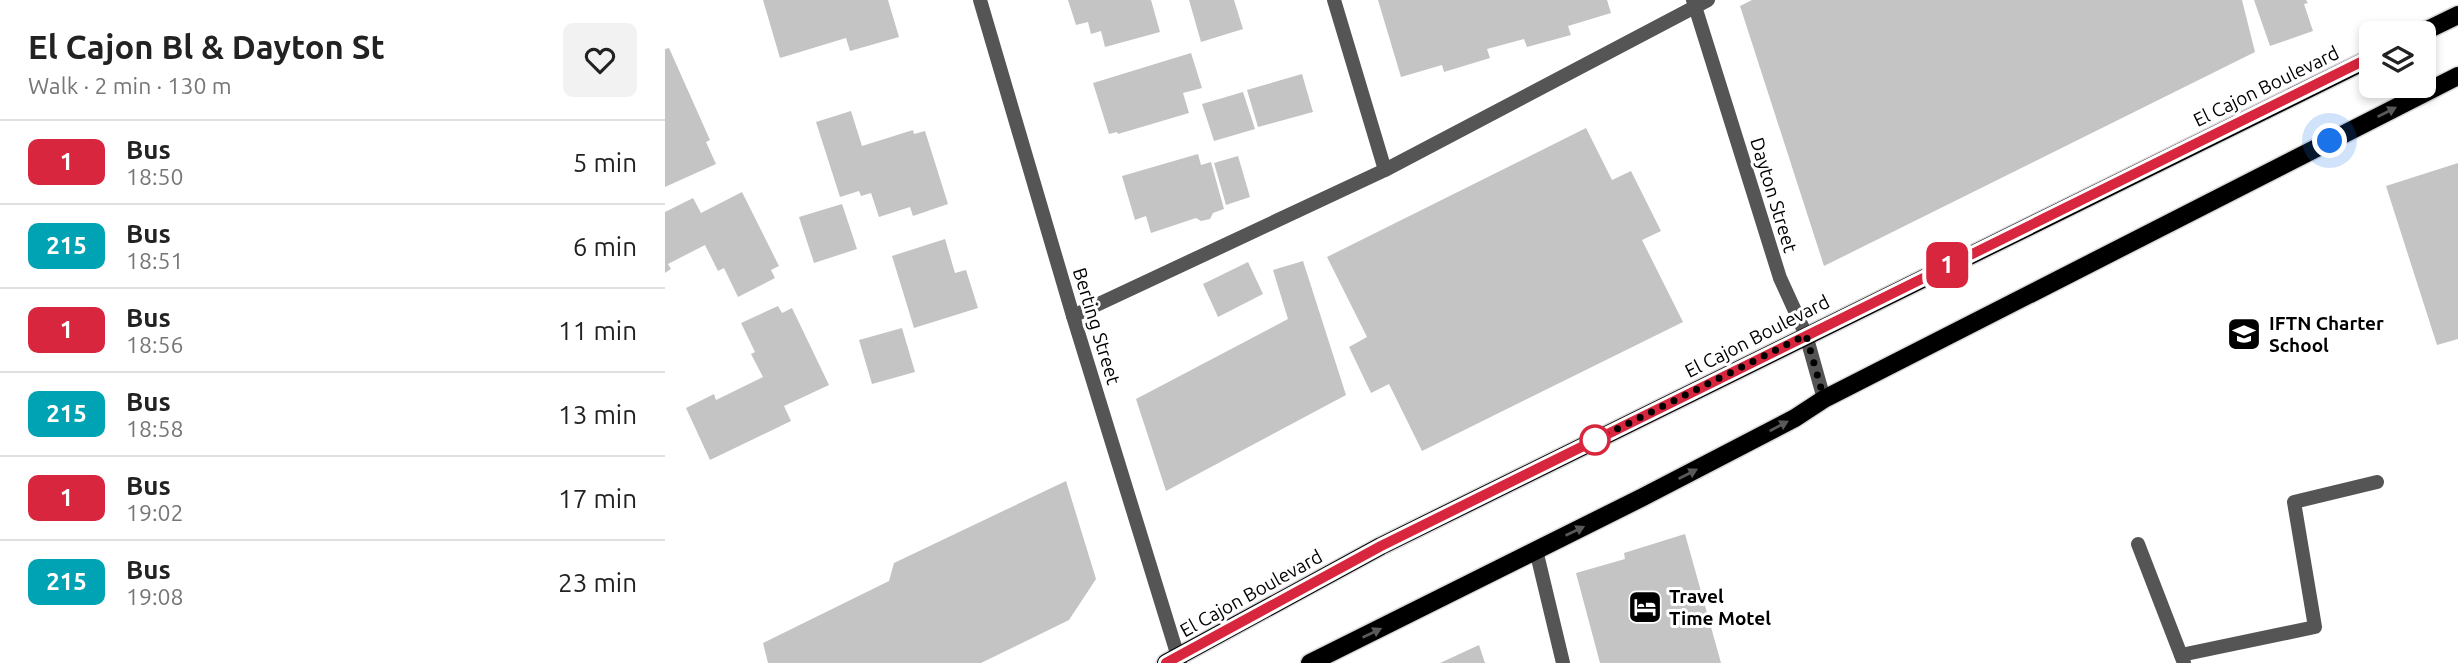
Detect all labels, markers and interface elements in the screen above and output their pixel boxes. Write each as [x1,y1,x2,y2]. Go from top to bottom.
map controls [2359,21,2436,98]
button: layers [2359,21,2436,98]
button: heart [563,23,637,97]
text: El Cajon Bl & Dayton St [28,28,385,65]
street label: El Cajon Boulevard [2190,41,2342,131]
text: Walk · 2 min · 130 m [28,73,232,98]
one-way arrow [2377,107,2397,118]
your location [2312,123,2347,158]
text: Bus [126,135,171,164]
street label: Dayton Street [1746,135,1802,256]
text: 1 [60,148,73,175]
text: 5 min [573,148,637,177]
text: 18:50 [126,164,184,189]
text: Bus [126,219,171,248]
text: 215 [46,232,87,259]
text: 6 min [573,232,637,261]
line badge: 1 [1924,242,1970,288]
text: 18:51 [126,248,184,273]
text: 1 [1940,251,1954,278]
street label: Berting Street [1069,265,1125,388]
street label: El Cajon Boulevard [1681,290,1833,382]
text: Bus [126,303,171,332]
place label: IFTN Charter School [2269,312,2384,356]
school or university icon: IFTN Charter School [2225,315,2263,353]
text: 1 [60,316,73,343]
text: 11 min [558,316,637,345]
text: 18:56 [126,332,184,357]
text: Bus [126,387,171,416]
text: 215 [46,400,87,427]
text: 13 min [558,400,637,429]
text: 18:58 [126,416,184,441]
one-way arrow [1769,420,1789,432]
unlabelled marker [1580,425,1610,455]
one-way arrow [1678,469,1698,480]
text: Bus [126,471,171,500]
text: 1 [60,484,73,511]
text: 17 min [558,484,637,513]
text: 19:02 [126,500,184,525]
one-way arrow [1565,525,1585,537]
street label: El Cajon Boulevard [1176,545,1326,641]
text: Bus [126,555,171,584]
text: 215 [46,568,87,595]
text: 23 min [558,568,637,597]
text: 19:08 [126,584,184,609]
place label: Travel Time Motel [1669,585,1771,629]
hotel icon: Travel Time Motel [1626,588,1664,626]
one-way arrow [1362,627,1382,638]

